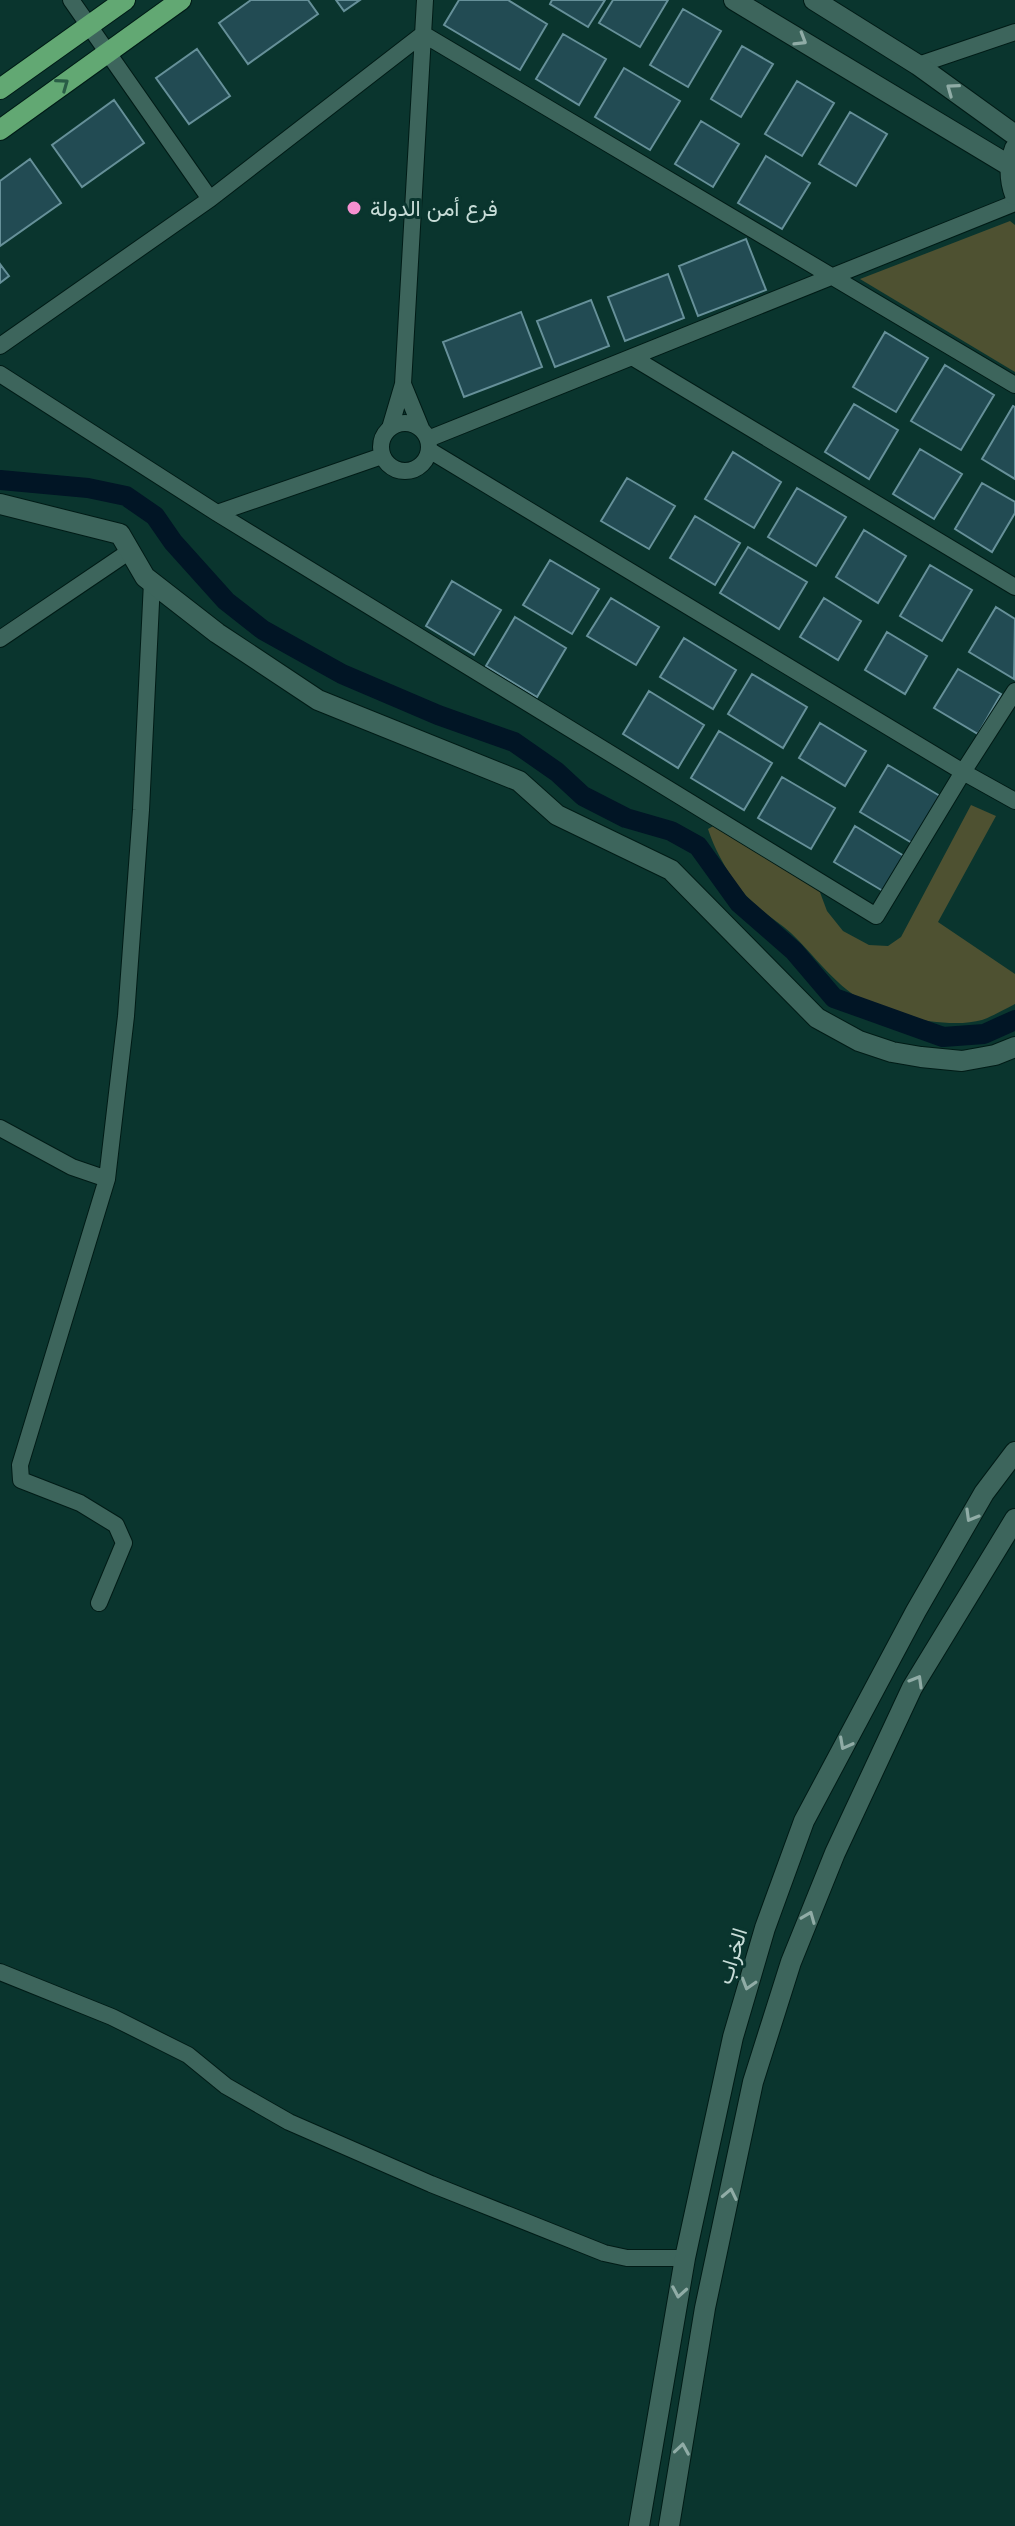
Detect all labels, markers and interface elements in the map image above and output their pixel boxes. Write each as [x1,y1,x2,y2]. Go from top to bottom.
one-way arrow [792,30,807,46]
one-way arrow [54,79,69,94]
one-way arrow [946,85,960,99]
place label: فرع أمن الدولة [370,196,498,223]
marker: فرع أمن الدولة [345,199,363,217]
one-way arrow [965,1507,981,1522]
one-way arrow [907,1675,923,1690]
one-way arrow [839,1735,855,1750]
one-way arrow [799,1911,816,1925]
street label: الخراب [712,1925,753,1988]
one-way arrow [741,1977,757,1991]
one-way arrow [721,2187,738,2201]
one-way arrow [671,2286,688,2299]
one-way arrow [673,2442,690,2456]

